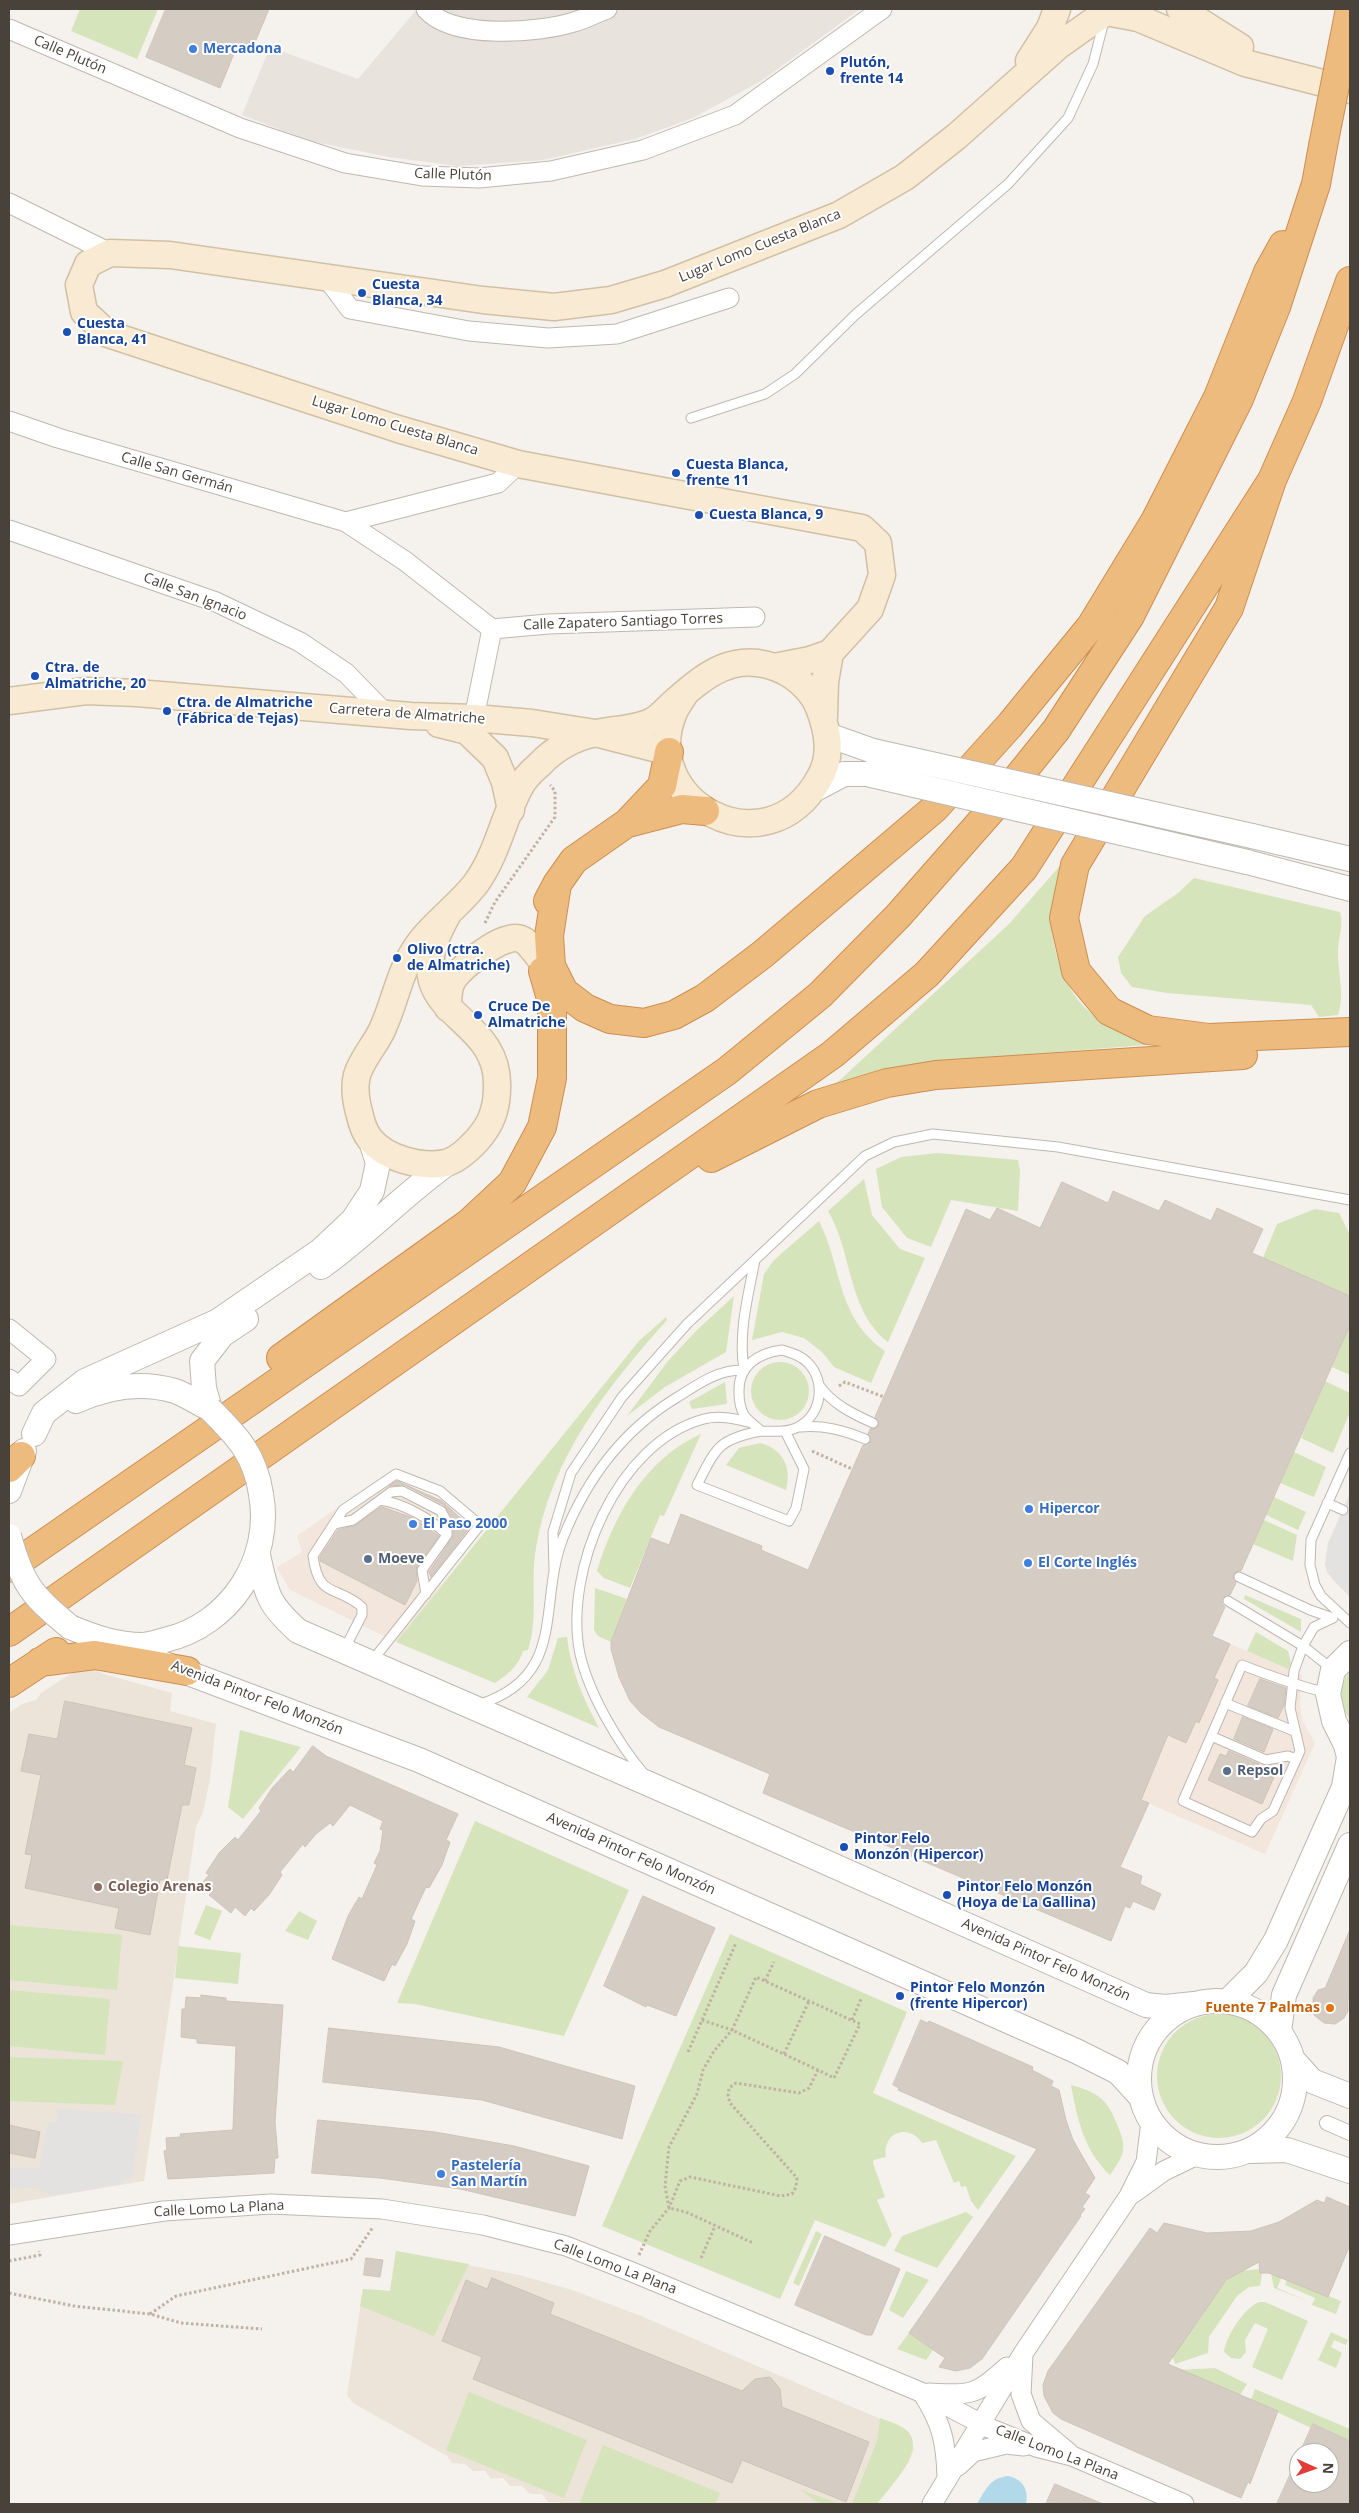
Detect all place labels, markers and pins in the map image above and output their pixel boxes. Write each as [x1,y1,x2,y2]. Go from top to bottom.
place label: Mercadona [203,41,282,57]
marker: Mercadona [187,43,199,55]
place label: Plutón, frente 14 [840,55,903,88]
marker: Plutón, frente 14 [824,65,836,77]
place label: Cuesta Blanca, 34 [372,277,443,310]
marker: Cuesta Blanca, 34 [356,287,368,299]
place label: Cuesta Blanca, 41 [77,316,148,348]
marker: Cuesta Blanca, 41 [61,326,73,338]
place label: Cuesta Blanca, frente 11 [686,457,789,490]
marker: Cuesta Blanca, frente 11 [670,467,682,479]
place label: Cuesta Blanca, 9 [709,507,823,523]
marker: Cuesta Blanca, 9 [693,509,705,521]
place label: Ctra. de Almatriche, 20 [45,660,146,692]
marker: Ctra. de Almatriche, 20 [29,670,41,682]
place label: Ctra. de Almatriche (Fábrica de Tejas) [177,695,313,728]
marker: Ctra. de Almatriche (Fábrica de Tejas) [161,705,173,717]
place label: Olivo (ctra. de Almatriche) [407,942,510,974]
marker: Olivo (ctra. de Almatriche) [391,952,403,964]
place label: Cruce De Almatriche [488,999,566,1032]
marker: Cruce De Almatriche [472,1009,484,1021]
place label: Hipercor [1039,1501,1100,1517]
marker: Hipercor [1023,1503,1035,1515]
place label: El Paso 2000 [423,1516,507,1532]
marker: El Paso 2000 [407,1518,419,1530]
place label: Moeve [378,1551,424,1567]
marker: Moeve [362,1553,374,1565]
place label: El Corte Inglés [1038,1555,1137,1571]
marker: El Corte Inglés [1022,1557,1034,1569]
place label: Repsol [1237,1763,1283,1779]
marker: Repsol [1221,1765,1233,1777]
place label: Pintor Felo Monzón (Hipercor) [854,1831,984,1864]
marker: Pintor Felo Monzón (Hipercor) [838,1841,850,1853]
place label: Colegio Arenas [108,1879,212,1895]
place label: Pintor Felo Monzón (Hoya de La Gallina) [957,1879,1096,1911]
marker: Colegio Arenas [92,1881,104,1893]
marker: Pintor Felo Monzón (Hoya de La Gallina) [941,1889,953,1901]
place label: Pintor Felo Monzón (frente Hipercor) [910,1980,1045,2012]
marker: Pintor Felo Monzón (frente Hipercor) [894,1990,906,2002]
place label: Fuente 7 Palmas [1205,2000,1320,2016]
marker: Fuente 7 Palmas [1324,2002,1336,2014]
place label: Pastelería San Martín [451,2158,528,2190]
marker: Pastelería San Martín [435,2168,447,2180]

